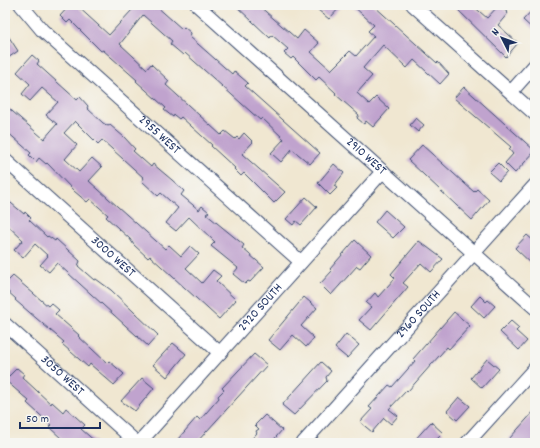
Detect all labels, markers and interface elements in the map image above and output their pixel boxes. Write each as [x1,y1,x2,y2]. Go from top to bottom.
north arrow [482,18,522,58]
text: N [488,25,504,40]
street label: 2955 WEST [134,111,185,159]
street label: 2910 WEST [341,133,391,180]
street label: 3000 WEST [86,232,139,282]
street label: 2920 SOUTH [234,279,287,336]
street label: 2960 SOUTH [392,286,446,343]
street label: 3050 WEST [36,351,88,400]
scale bar [20,404,100,430]
text: 50 m [26,411,49,428]

